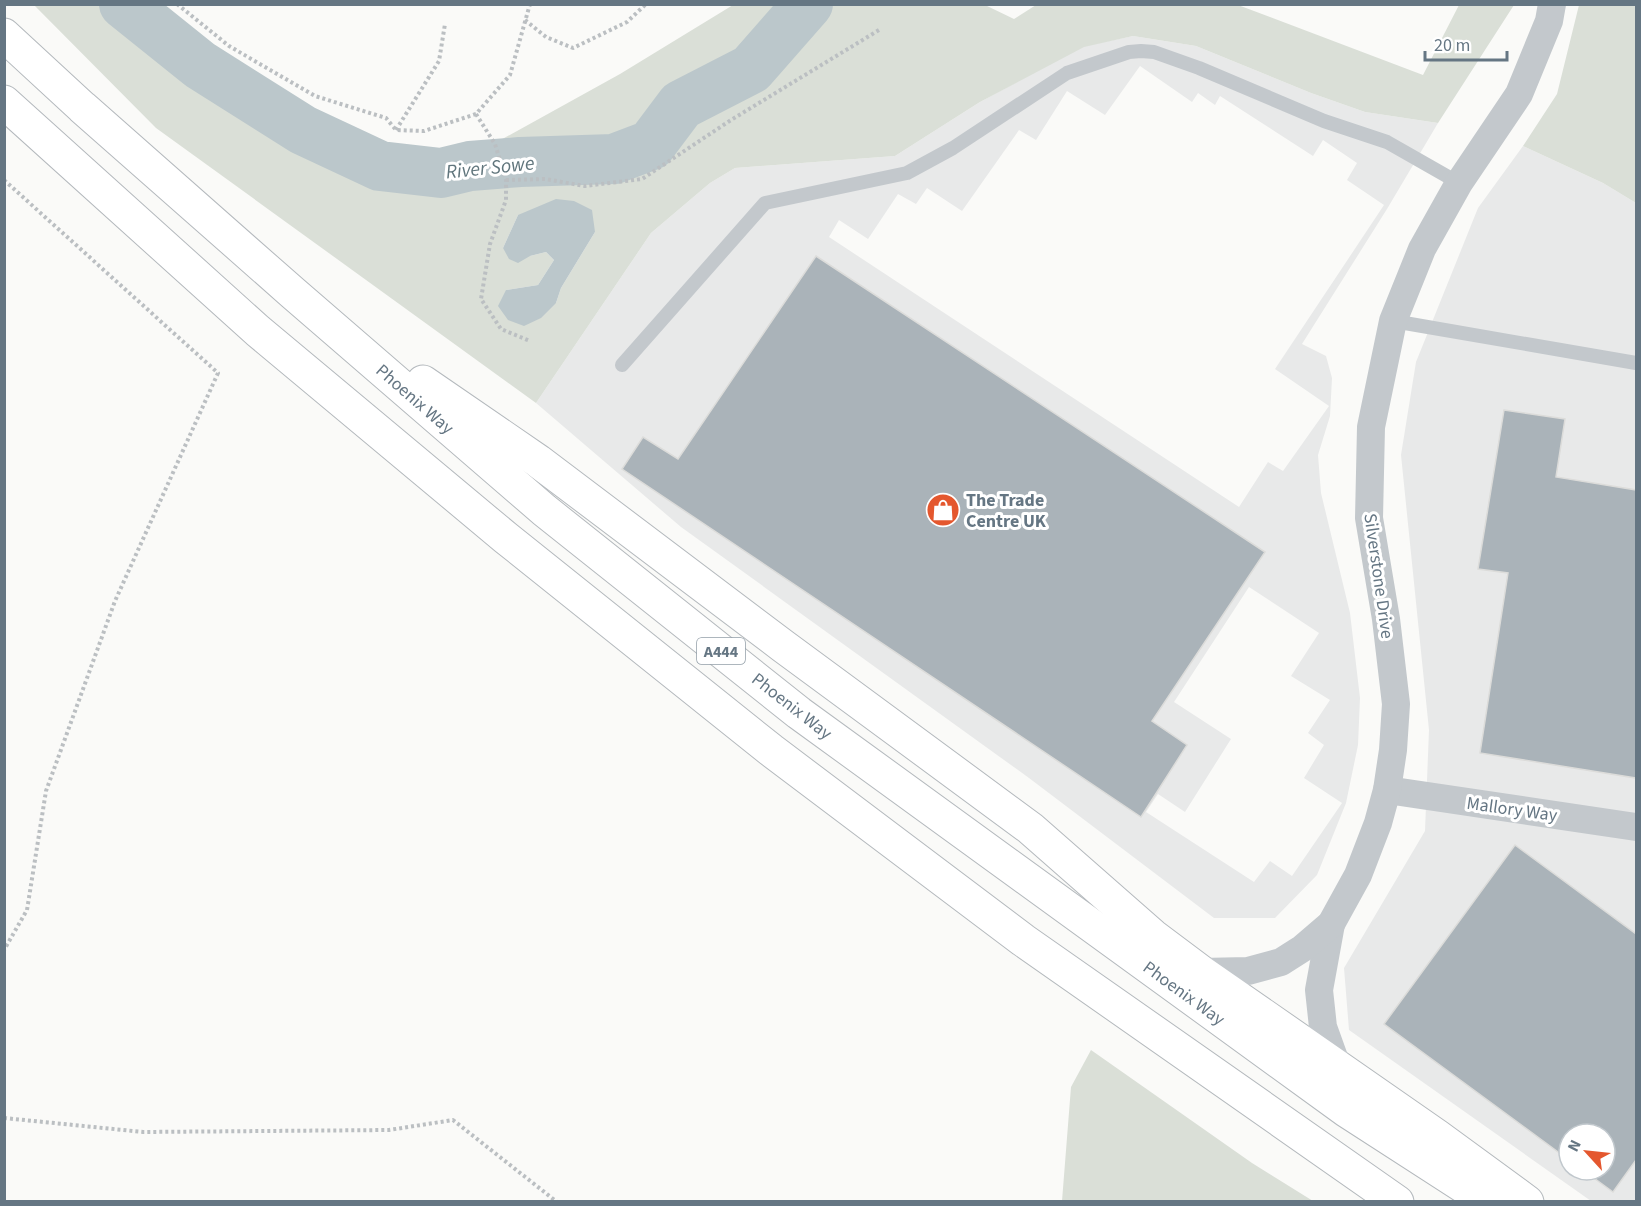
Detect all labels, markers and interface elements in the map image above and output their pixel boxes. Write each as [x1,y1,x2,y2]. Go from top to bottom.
scale bar [1425,24,1508,62]
text: 20 m [1434,33,1470,58]
water label: River Sowe [444,149,536,187]
street label: Phoenix Way [370,358,460,441]
place label: The Trade Centre UK [966,488,1047,534]
shop icon: The Trade Centre UK [925,492,961,528]
street label: Silverstone Drive [1357,512,1400,640]
road number: A444 [697,638,745,664]
street label: Phoenix Way [746,667,838,746]
street label: Mallory Way [1465,791,1559,828]
street label: Phoenix Way [1138,955,1230,1032]
north arrow [1557,1122,1617,1182]
text: N [1562,1136,1587,1155]

